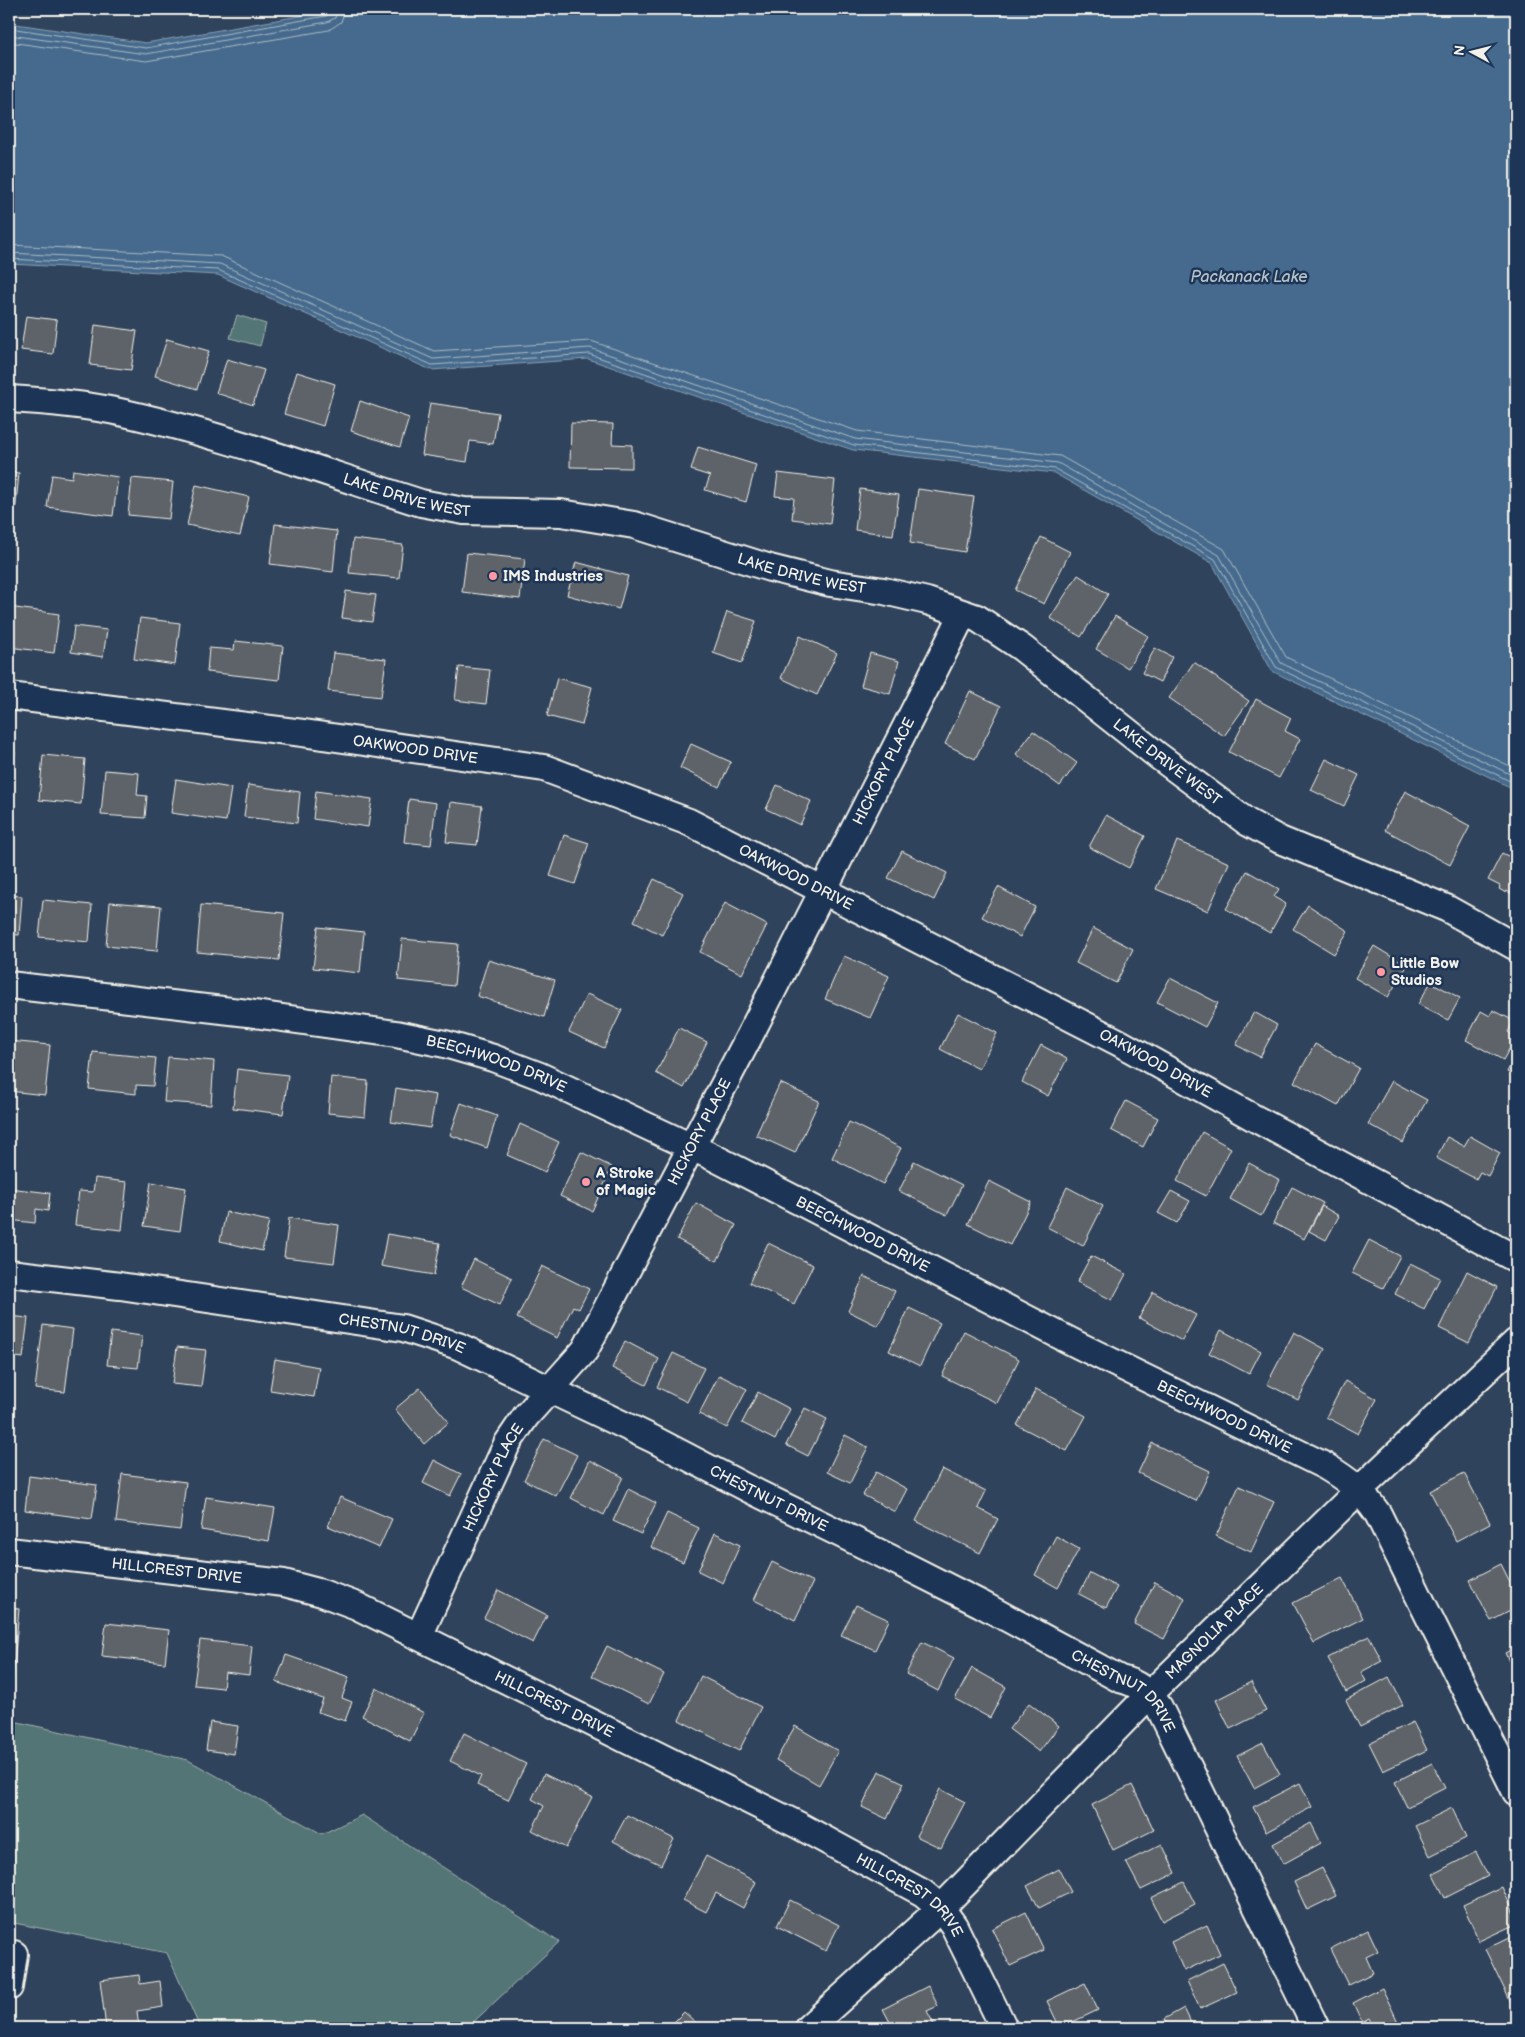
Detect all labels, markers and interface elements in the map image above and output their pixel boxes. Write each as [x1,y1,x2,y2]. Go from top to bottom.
north arrow [1448,28,1498,78]
text: N [1451,44,1469,57]
water label: Packanack Lake [1190,268,1308,287]
street label: LAKE DRIVE WEST [341,469,471,521]
street label: LAKE DRIVE WEST [735,549,867,598]
place label: IMS Industries [503,567,603,586]
marker: IMS Industries [487,570,499,582]
street label: HICKORY PLACE [849,714,919,828]
street label: LAKE DRIVE WEST [1109,715,1225,810]
street label: OAKWOOD DRIVE [352,731,479,768]
street label: OAKWOOD DRIVE [736,840,856,915]
place label: Little Bow Studios [1391,954,1459,990]
marker: Little Bow Studios [1375,966,1387,978]
street label: OAKWOOD DRIVE [1096,1025,1215,1103]
street label: BEECHWOOD DRIVE [424,1031,570,1097]
street label: HICKORY PLACE [664,1075,736,1189]
place label: A Stroke of Magic [595,1164,656,1200]
marker: A Stroke of Magic [580,1176,592,1188]
street label: BEECHWOOD DRIVE [793,1192,933,1277]
street label: CHESTNUT DRIVE [337,1310,469,1358]
street label: BEECHWOOD DRIVE [1154,1376,1295,1458]
street label: HICKORY PLACE [459,1420,528,1535]
street label: CHESTNUT DRIVE [706,1461,831,1536]
street label: HILLCREST DRIVE [111,1554,243,1588]
street label: MAGNOLIA PLACE [1162,1580,1268,1684]
street label: CHESTNUT DRIVE [1068,1645,1179,1736]
street label: HILLCREST DRIVE [491,1667,617,1742]
street label: HILLCREST DRIVE [853,1849,967,1940]

